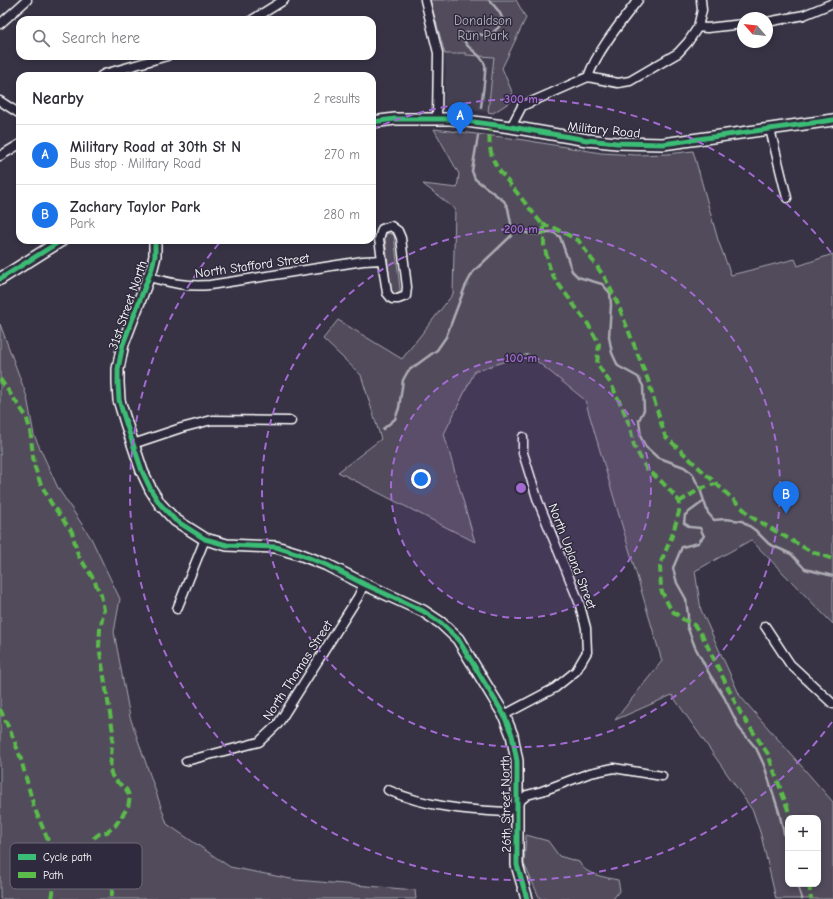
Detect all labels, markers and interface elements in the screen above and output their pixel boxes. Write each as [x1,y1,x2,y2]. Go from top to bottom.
north arrow [737,12,773,48]
park label: Donaldson Run Park [454,13,512,43]
search box [16,16,376,60]
icon: search [30,27,52,49]
text: Search here [62,29,140,47]
text: Nearby [32,89,83,108]
text: 2 results [313,91,360,106]
text: 300 m [504,92,538,106]
pin: A [447,102,473,135]
street label: Military Road [567,118,641,141]
text: Military Road at 30th St N [70,138,241,156]
text: A [41,147,49,162]
text: 270 m [324,147,360,162]
text: Bus stop · Military Road [70,156,201,171]
text: Zachary Taylor Park [70,198,200,216]
text: B [41,207,49,222]
text: 280 m [323,207,360,222]
text: Park [70,216,95,231]
text: 200 m [504,222,538,236]
street label: North Stafford Street [194,250,311,281]
street label: 31st Street North [105,259,150,352]
text: 100 m [505,351,537,365]
your location [411,469,431,489]
centre of rings [514,481,528,495]
pin: B [773,481,799,514]
street label: North Upland Street [545,501,600,612]
street label: North Thomas Street [260,616,336,723]
street label: 26th Street North [497,755,514,853]
map controls [785,815,821,887]
button: + [785,815,821,851]
legend [10,843,142,889]
text: Cycle path [43,851,92,864]
button: − [785,851,821,887]
text: Path [43,869,64,882]

